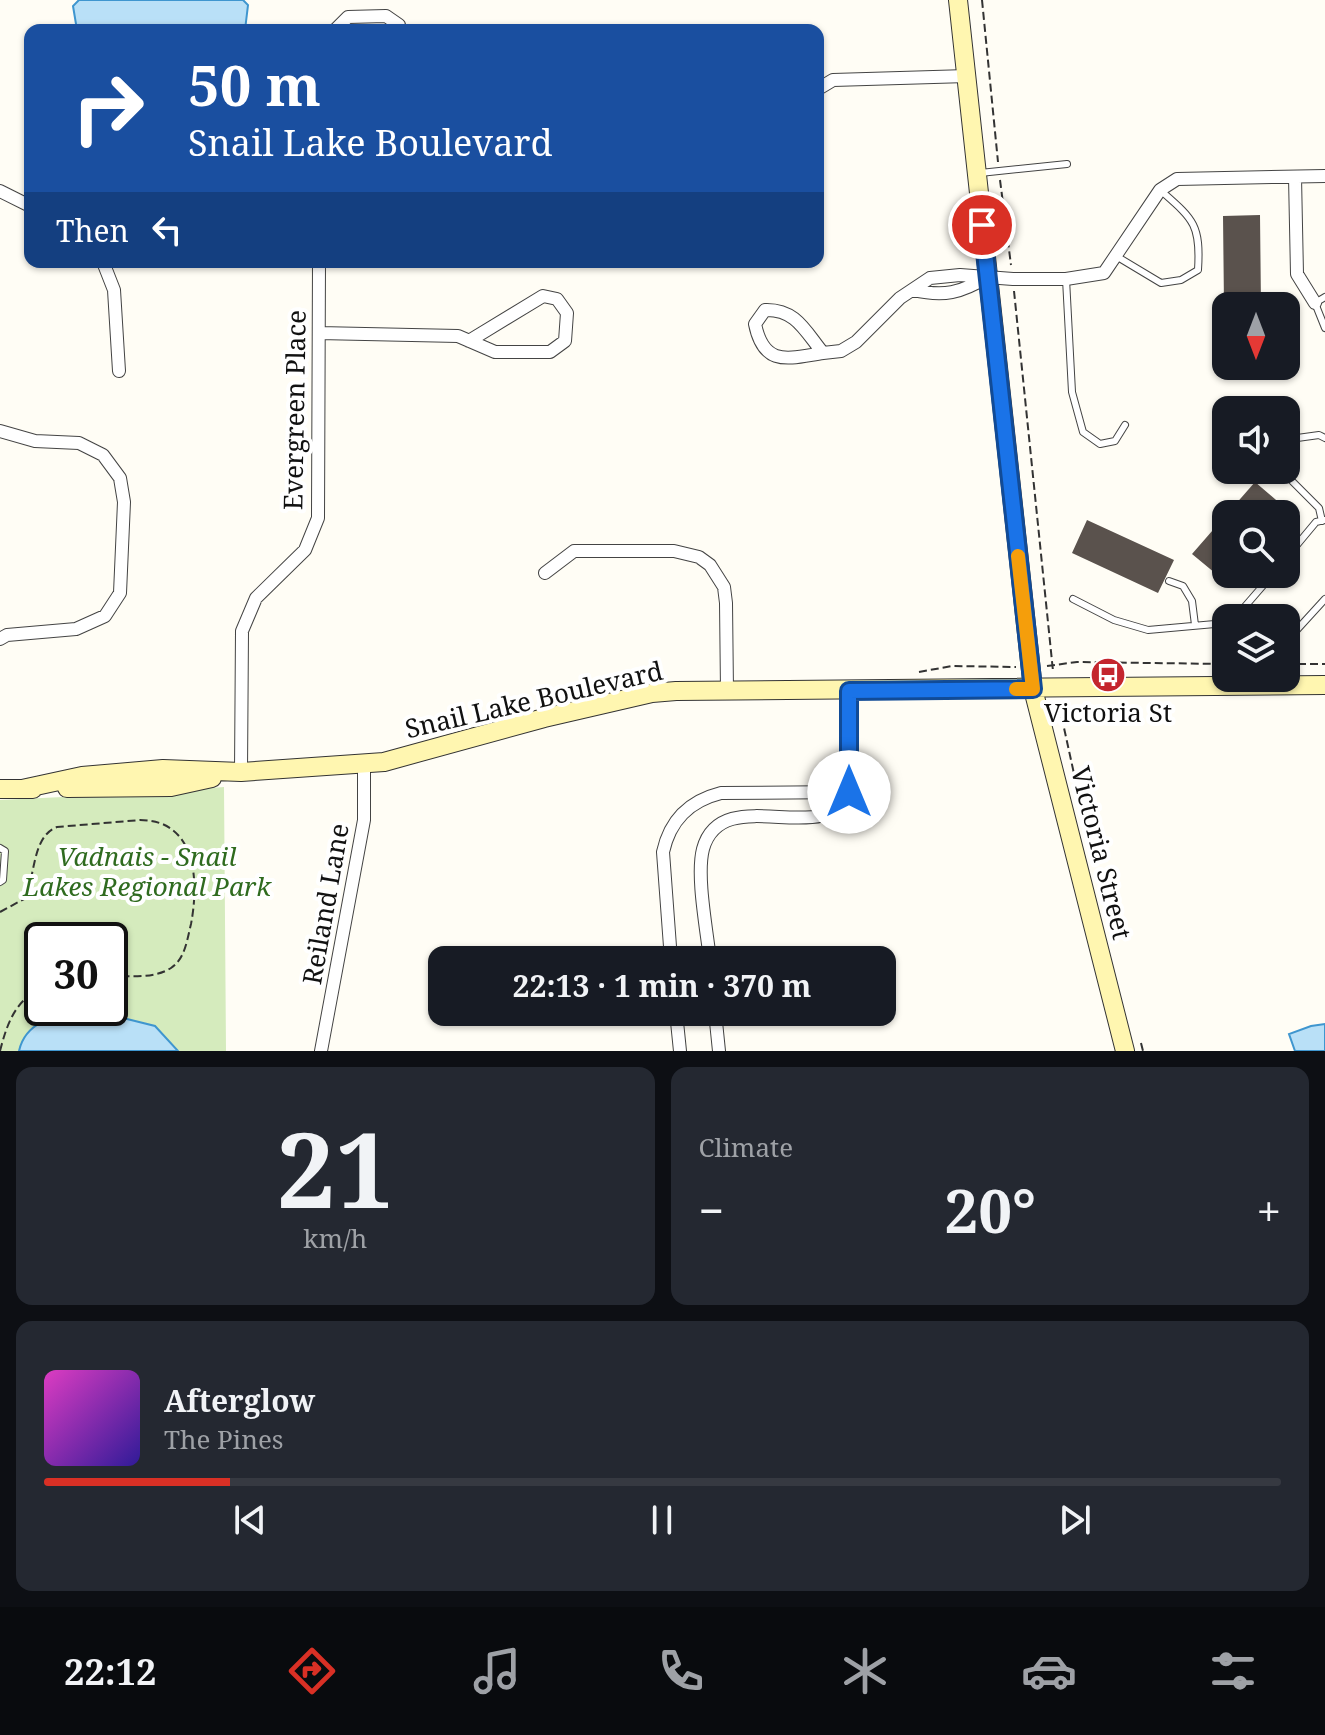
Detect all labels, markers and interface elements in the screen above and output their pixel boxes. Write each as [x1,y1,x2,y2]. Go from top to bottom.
text: 50 m [188,46,321,122]
icon: right [56,56,160,160]
text: Snail Lake Boulevard [188,118,553,167]
pin [948,191,1016,259]
icon: arrive [960,203,1004,247]
icon: left [145,208,189,252]
text: Then [56,210,129,251]
north arrow [1212,292,1300,380]
map controls [1212,292,1300,692]
street label: Evergreen Place [274,310,314,510]
button: sound [1212,396,1300,484]
button: search [1212,500,1300,588]
button: layers [1212,604,1300,692]
street label: Snail Lake Boulevard [401,652,666,746]
bus stop icon: Victoria St [1089,656,1127,694]
place label: Victoria St [1044,694,1172,730]
position arrow [807,750,891,834]
street label: Victoria Street [1063,762,1141,943]
street label: Reiland Lane [293,820,357,987]
park label: Vadnais - Snail Lakes Regional Park [22,838,272,904]
speed limit sign: 30 [24,922,128,1026]
text: 22:13 · 1 min · 370 m [513,965,811,1006]
text: 21 [276,1097,394,1238]
text: Climate [699,1129,793,1165]
text: 20° [944,1169,1036,1251]
text: − [699,1180,724,1240]
text: + [1256,1180,1281,1240]
text: km/h [303,1220,367,1256]
text: Afterglow [164,1380,315,1421]
text: The Pines [164,1421,284,1457]
icon: previous [228,1498,272,1542]
icon: pause [640,1498,684,1542]
icon: next [1053,1498,1097,1542]
icon: directions [284,1643,340,1699]
icon: music [469,1643,525,1699]
icon: phone [653,1643,709,1699]
icon: climate [837,1643,893,1699]
icon: car [1021,1643,1077,1699]
icon: filters [1205,1643,1261,1699]
text: 22:12 [64,1647,156,1696]

